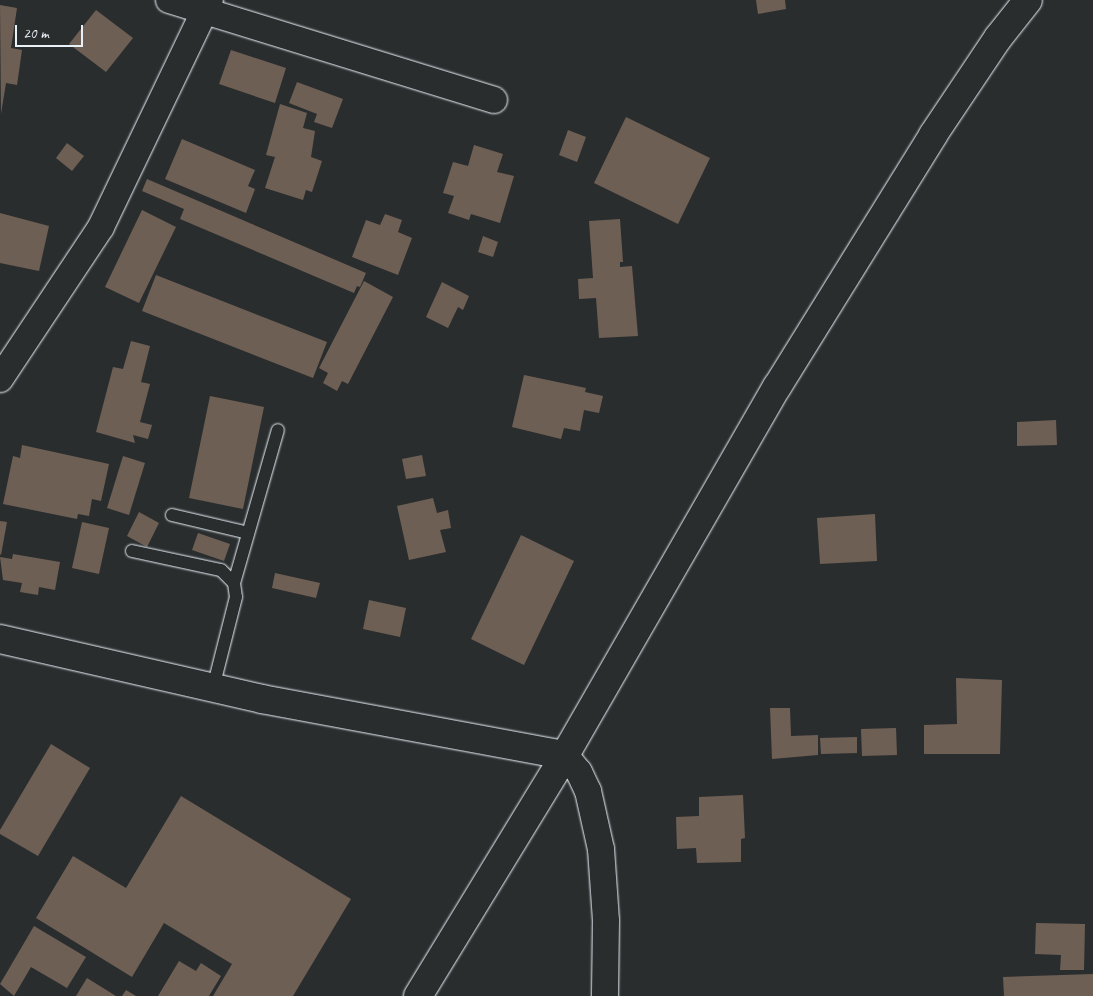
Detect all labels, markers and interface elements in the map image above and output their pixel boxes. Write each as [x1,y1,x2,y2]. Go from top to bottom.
scale bar [18,15,85,47]
text: 20 m [23,24,49,43]

